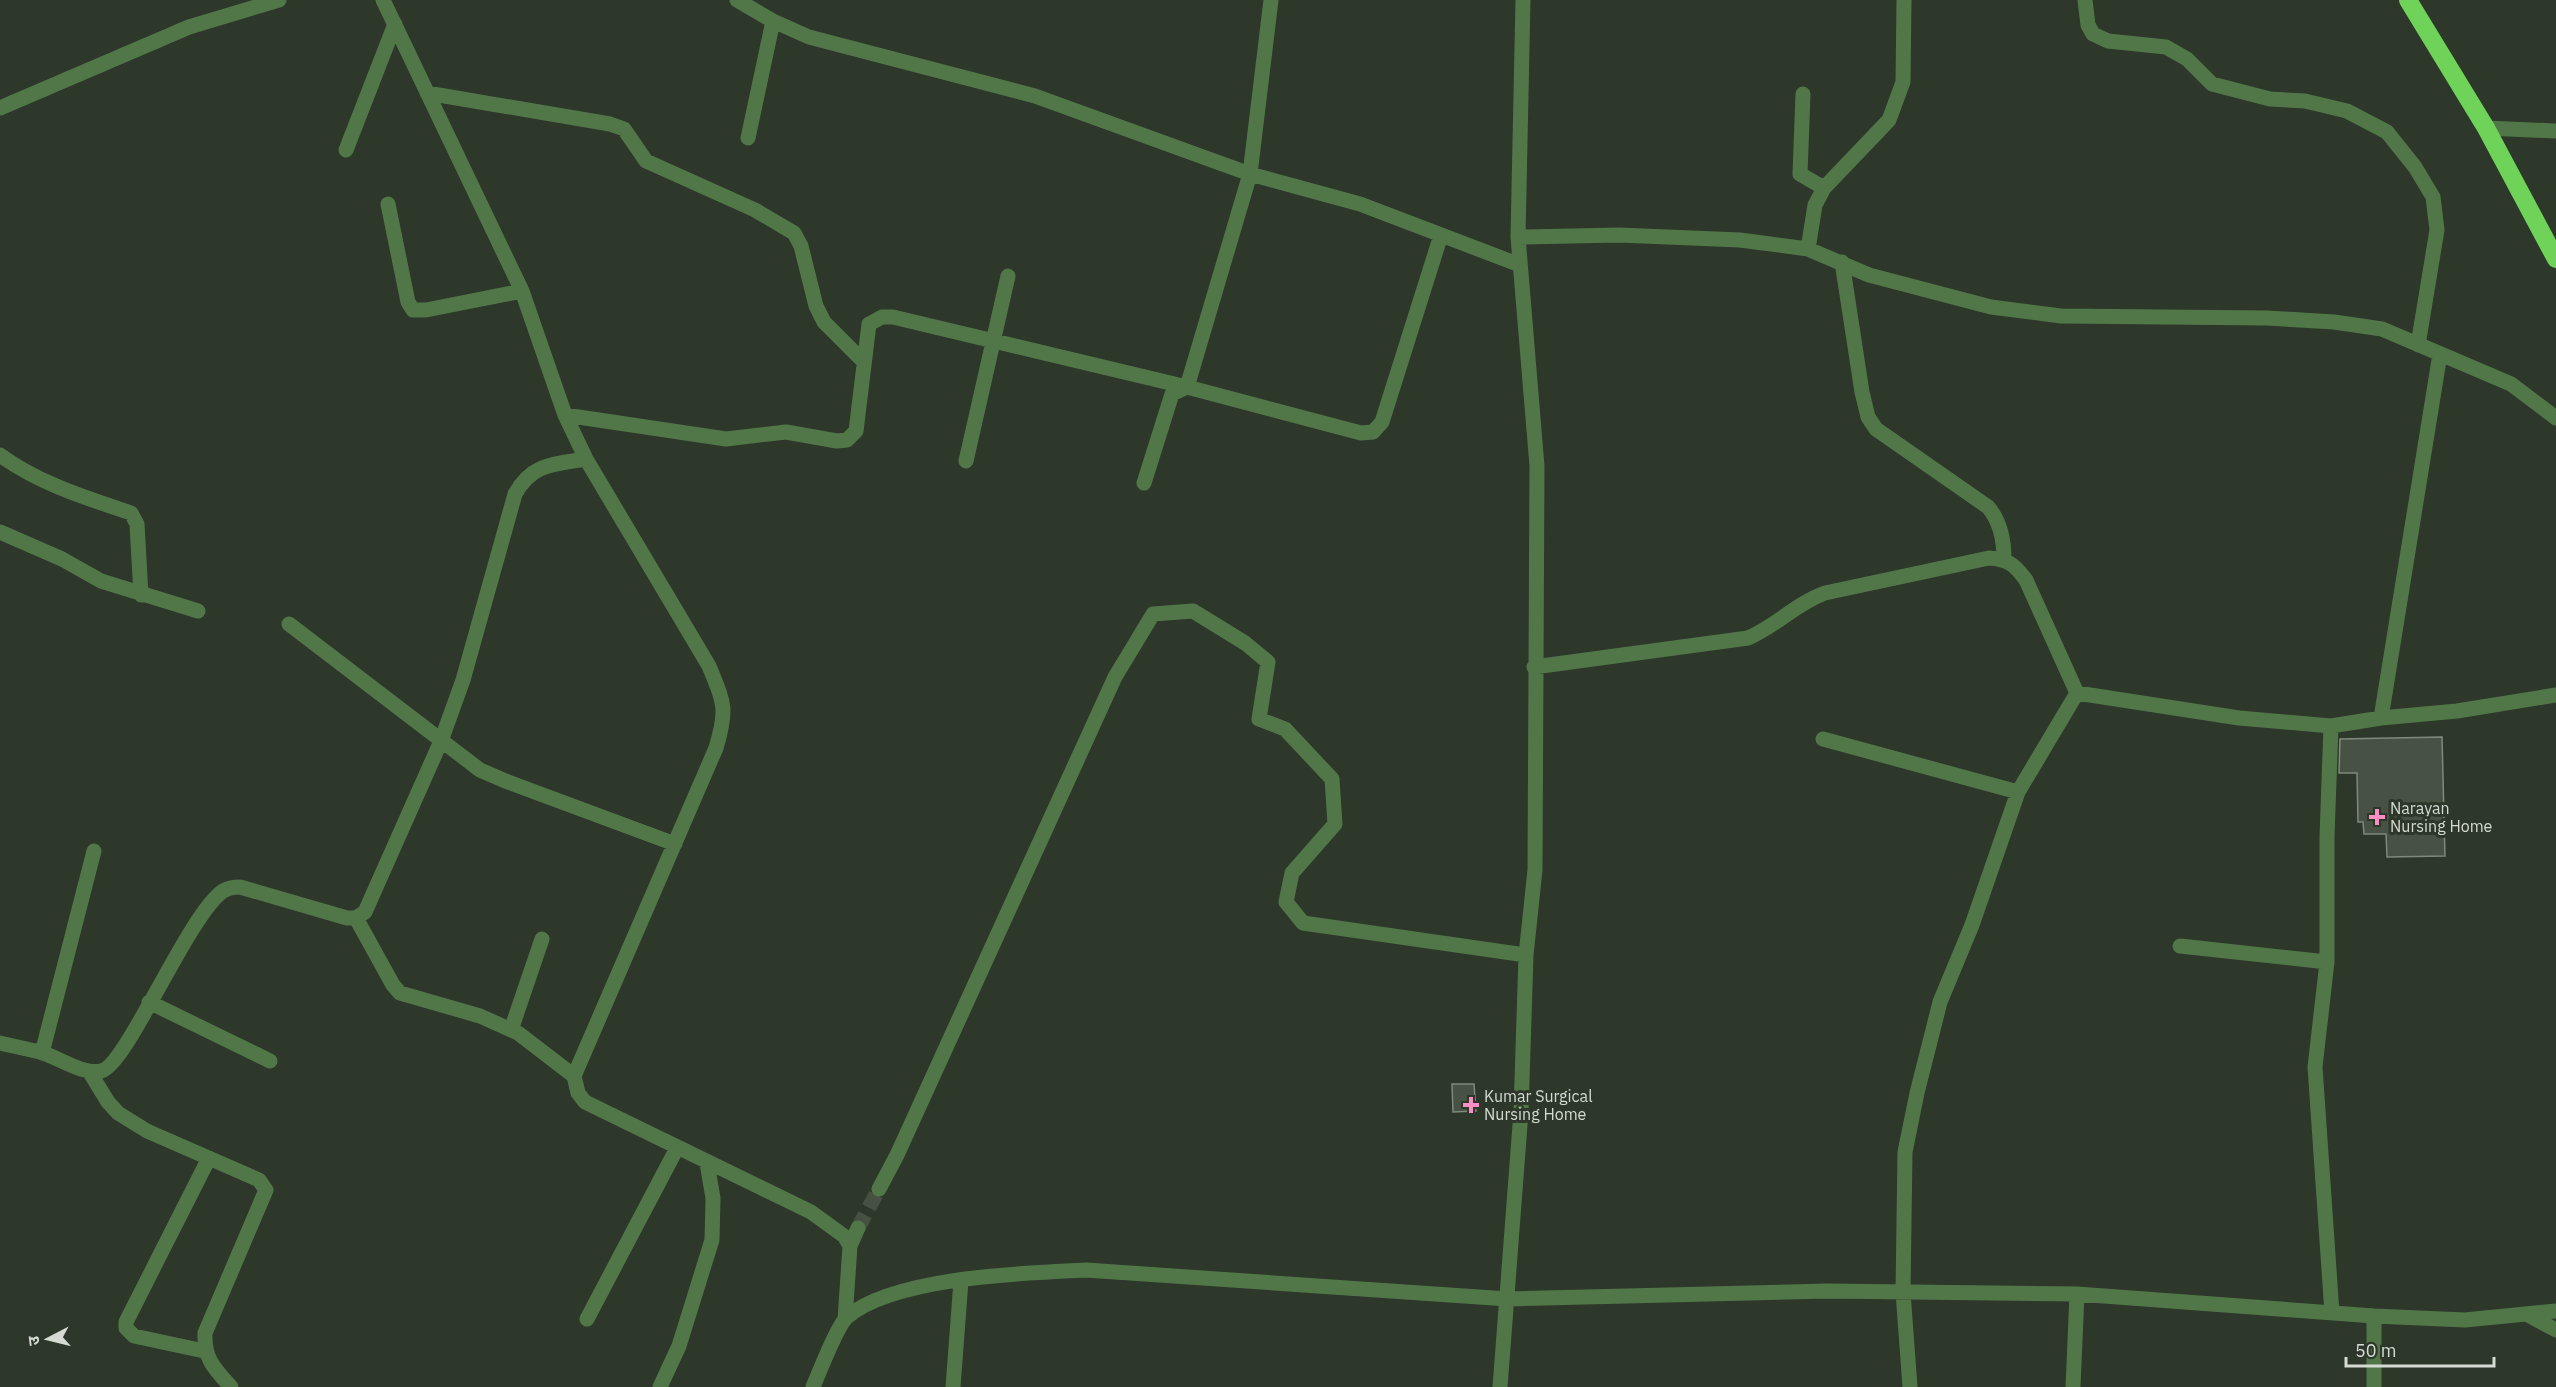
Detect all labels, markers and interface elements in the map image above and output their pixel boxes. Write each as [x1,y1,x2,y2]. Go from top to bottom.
place label: Narayan Nursing Home [2390,798,2493,836]
marker: Narayan Nursing Home [2368,808,2386,826]
place label: Kumar Surgical Nursing Home [1484,1086,1593,1124]
marker: Kumar Surgical Nursing Home [1462,1096,1480,1114]
north arrow [18,1309,78,1369]
scale bar [2346,1330,2494,1368]
text: उ [23,1334,44,1347]
text: 50 m [2355,1339,2397,1362]

